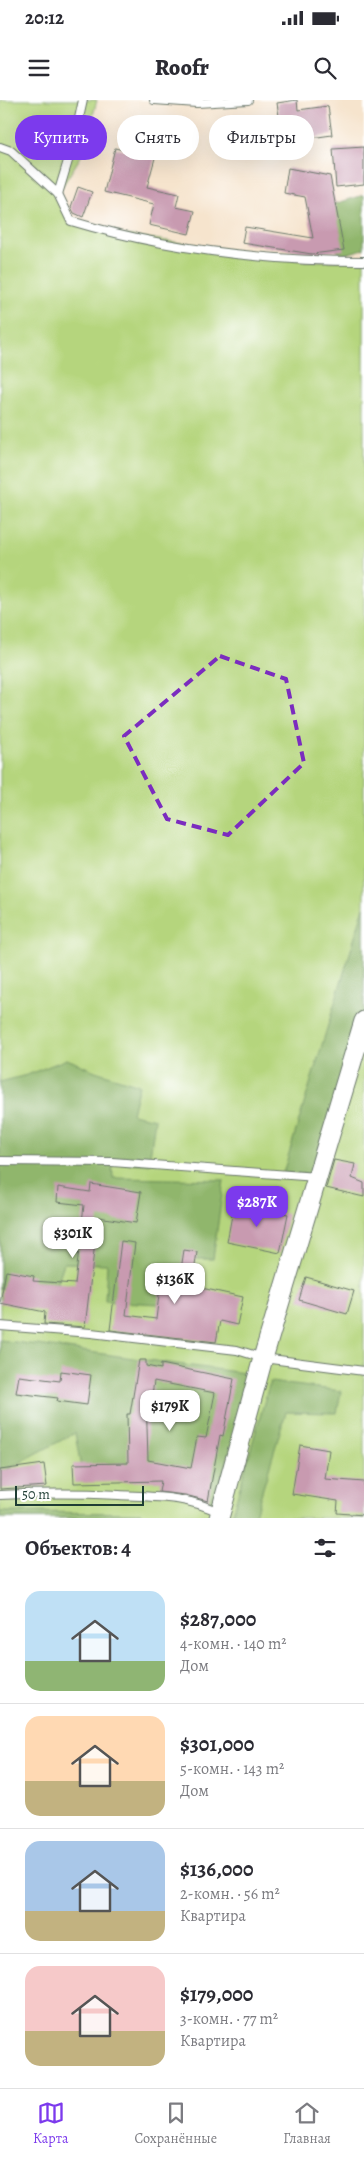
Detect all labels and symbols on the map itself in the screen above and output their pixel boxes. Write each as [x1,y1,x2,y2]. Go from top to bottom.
pin: $287K [222,1186,292,1228]
pin: $301K [38,1216,108,1259]
pin: $136K [140,1262,210,1305]
pin: $179K [135,1390,205,1432]
scale bar [15,1483,144,1506]

